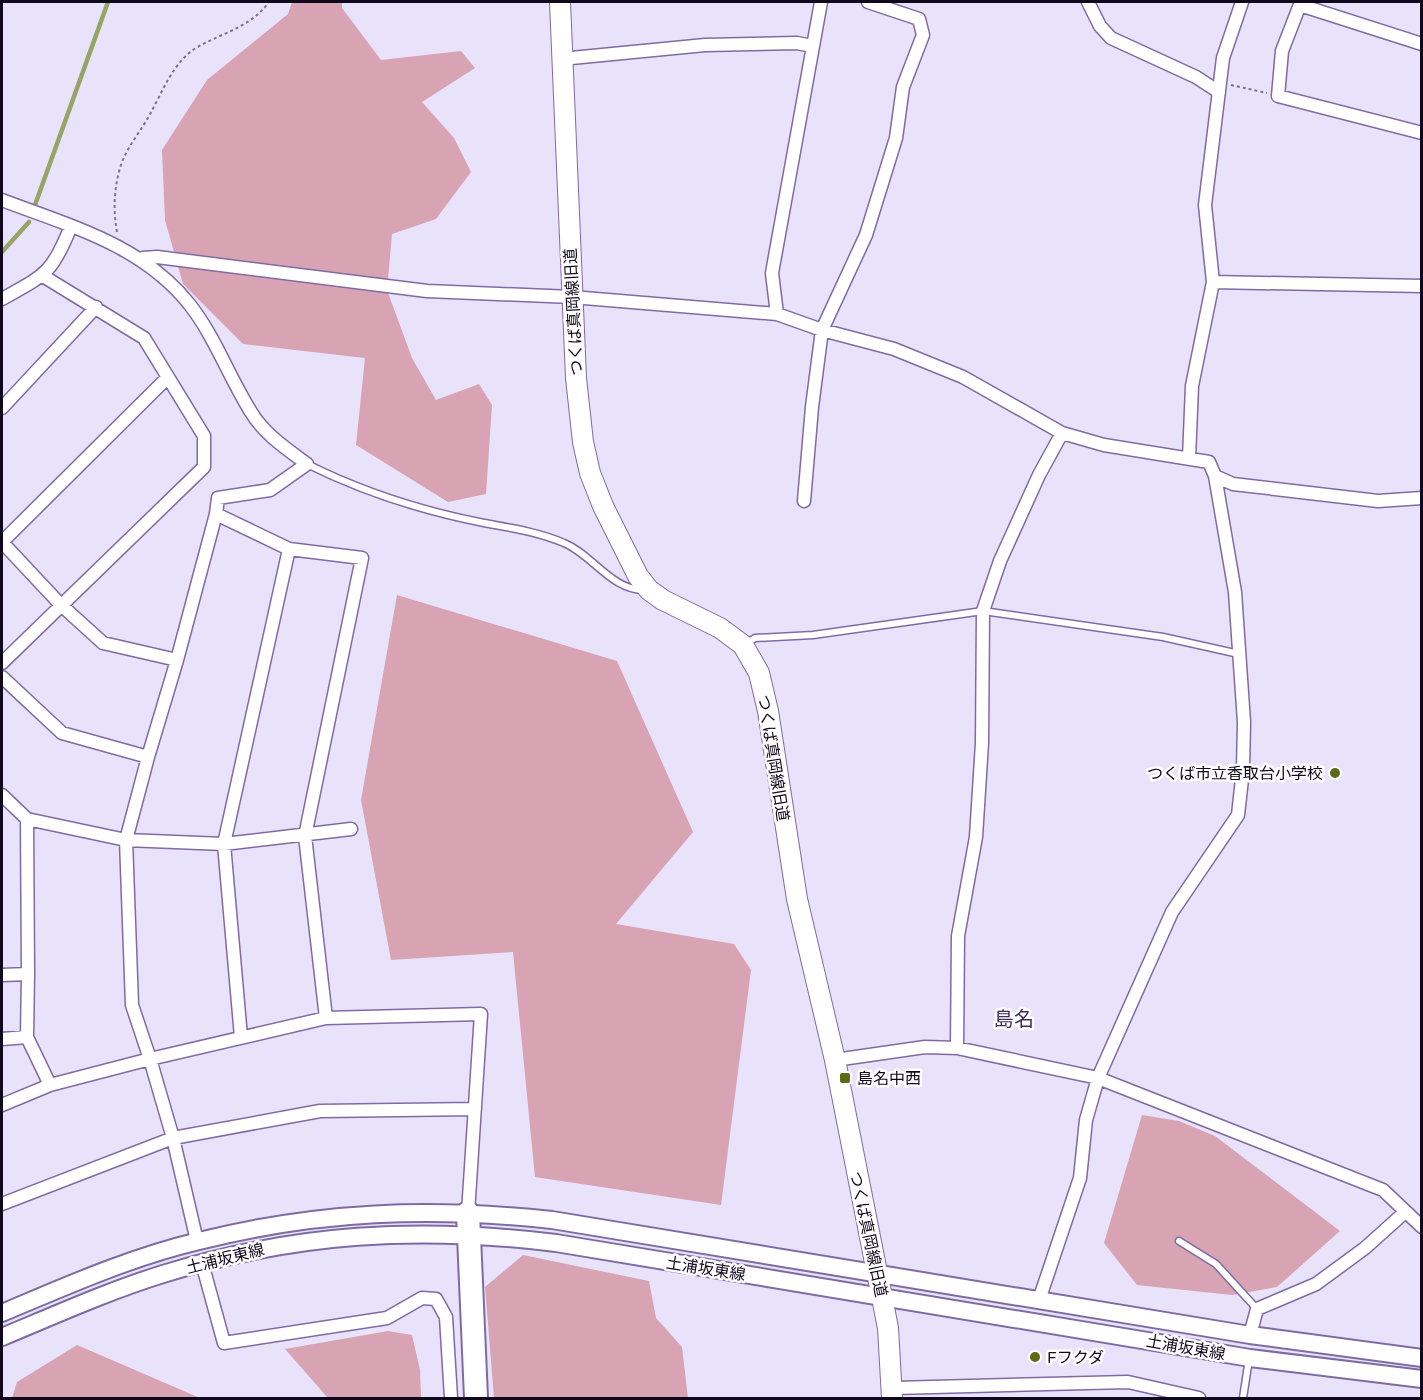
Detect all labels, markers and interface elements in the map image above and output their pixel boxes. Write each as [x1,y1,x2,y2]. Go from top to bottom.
street label: つくば真岡線旧道 [561,248,587,376]
street label: つくば真岡線旧道 [753,693,793,823]
place label: つくば市立香取台小学校 [1147,764,1323,784]
marker: つくば市立香取台小学校 [1328,766,1342,780]
district label: 島名 [994,1008,1034,1032]
place label: 島名中西 [857,1069,921,1089]
marker: 島名中西 [838,1071,852,1085]
street label: つくば真岡線旧道 [845,1170,891,1299]
street label: 土浦坂東線 [184,1240,266,1278]
street label: 土浦坂東線 [665,1253,747,1285]
street label: 土浦坂東線 [1145,1331,1227,1365]
place label: Fフクダ [1047,1348,1104,1368]
marker: Fフクダ [1028,1350,1042,1364]

